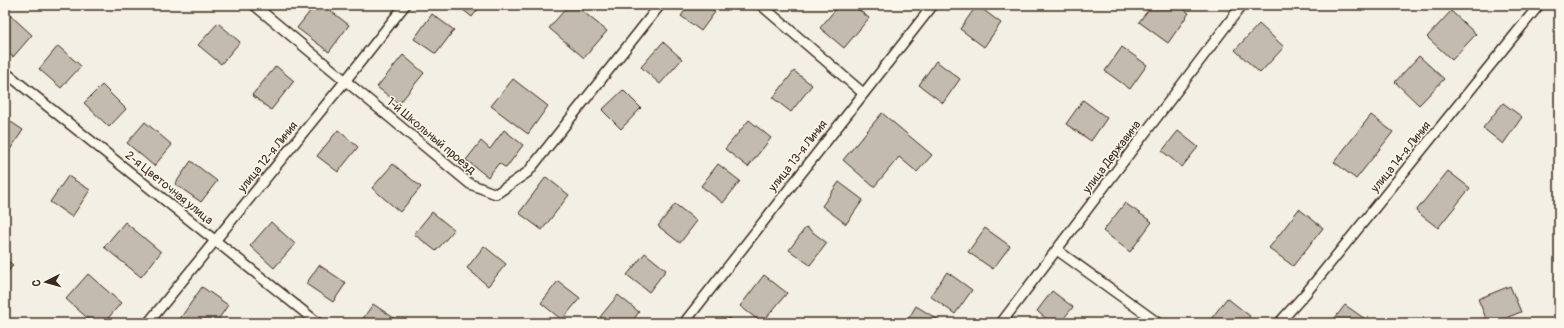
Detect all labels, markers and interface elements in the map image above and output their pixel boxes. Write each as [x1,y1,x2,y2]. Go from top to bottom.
street label: 1-й Школьный проезд [383,94,479,178]
street label: улица 13-я Линия [765,117,831,196]
street label: улица Державина [1079,117,1145,197]
street label: улица 12-я Линия [234,118,301,196]
street label: улица 14-я Линия [1367,118,1434,196]
street label: 2-я Цветочная улица [122,148,216,228]
north arrow [26,262,66,302]
text: С [30,279,43,287]

